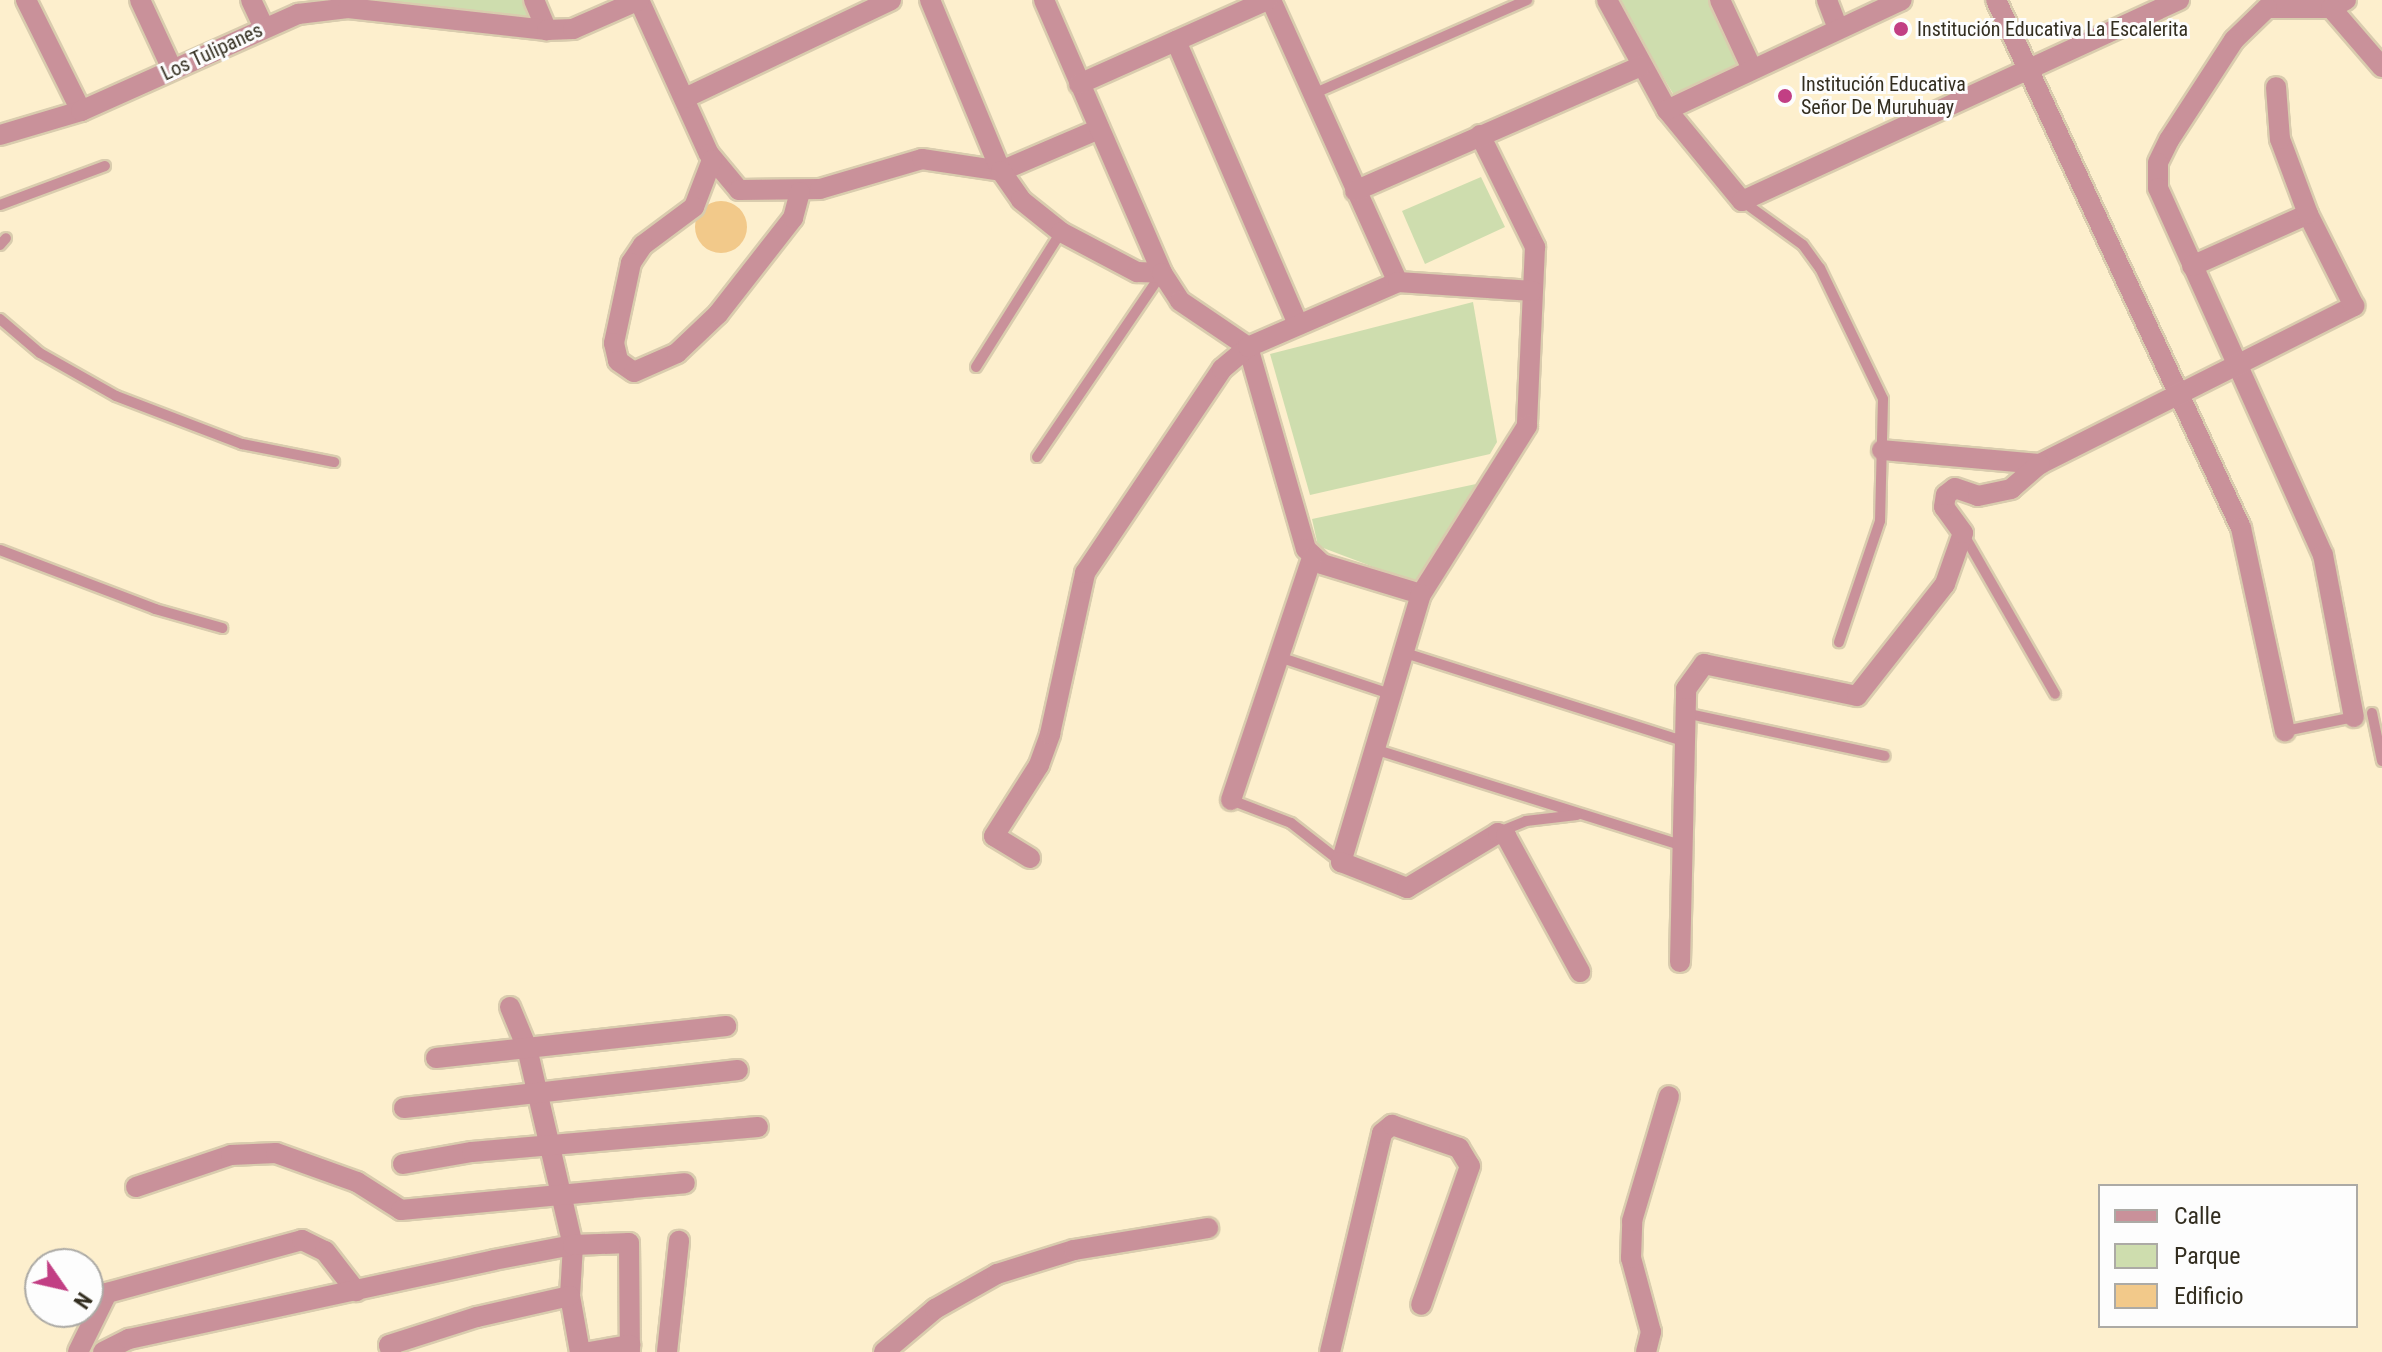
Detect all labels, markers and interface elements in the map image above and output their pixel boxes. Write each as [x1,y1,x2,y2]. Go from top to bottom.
place label: Institución Educativa La Escalerita [1917,17,2188,41]
street label: Los Tulipanes [157,18,267,86]
marker: Institución Educativa La Escalerita [1892,20,1910,38]
place label: Institución Educativa Señor De Muruhuay [1801,72,1966,119]
marker: Institución Educativa Señor De Muruhuay [1776,87,1794,105]
legend [2098,1184,2358,1328]
text: Calle [2174,1202,2221,1230]
text: Parque [2174,1242,2241,1270]
north arrow [24,1248,104,1328]
text: Edificio [2174,1282,2244,1310]
text: N [69,1288,97,1313]

